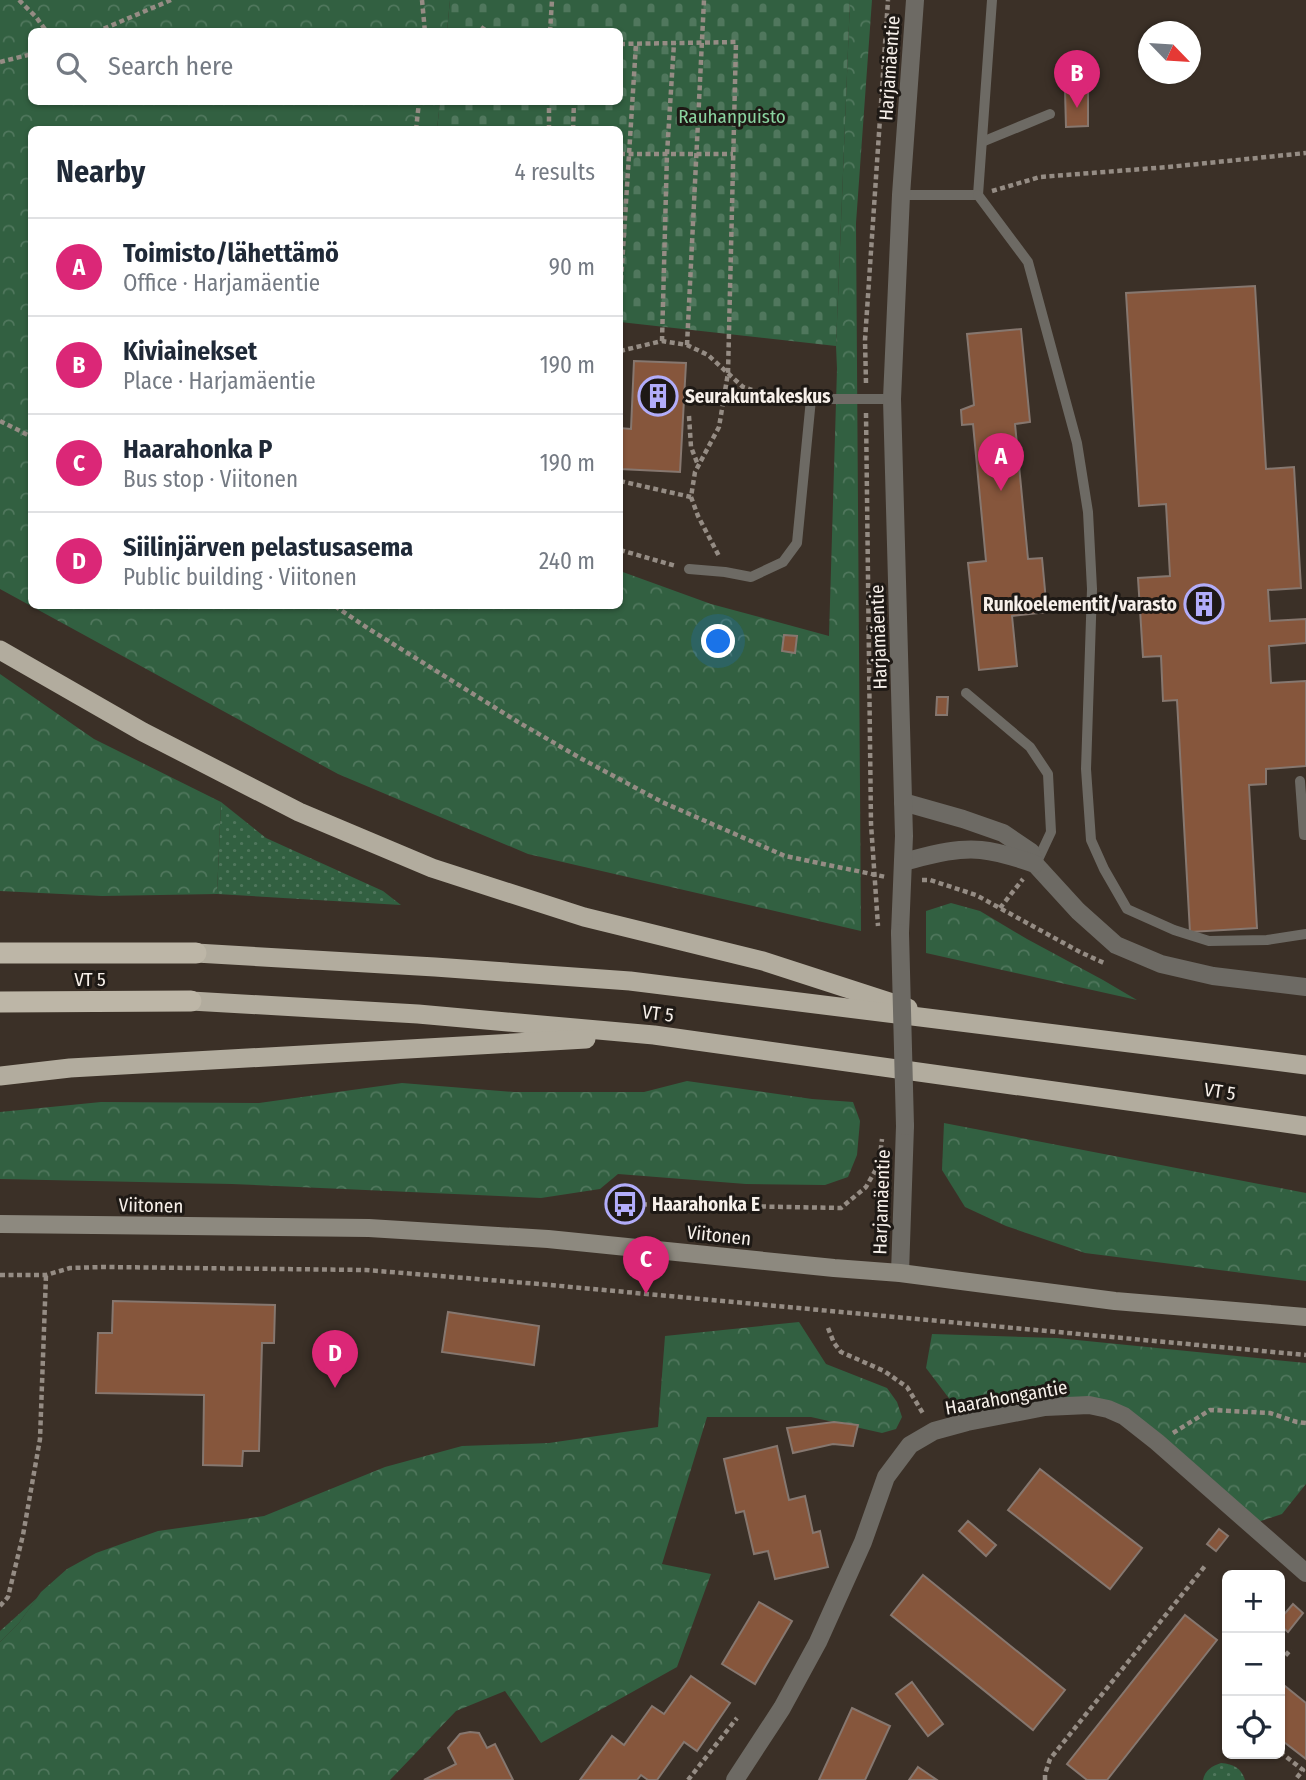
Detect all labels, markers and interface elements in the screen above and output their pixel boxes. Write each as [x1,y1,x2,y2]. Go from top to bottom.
street label: Harjamäentie [874,15,905,121]
north arrow [1138,21,1201,84]
search box [28,28,623,105]
icon: search [52,48,90,86]
pin: B [1054,50,1100,108]
text: Search here [108,51,233,82]
park label: Rauhanpuisto [678,105,786,128]
text: Nearby [56,154,145,190]
text: 4 results [514,158,595,186]
text: Toimisto/lähettämö [123,238,339,269]
text: A [73,253,85,281]
text: 90 m [549,253,595,281]
text: Office · Harjamäentie [123,269,320,297]
text: Kiviainekset [123,336,257,367]
text: B [73,351,85,379]
text: 190 m [540,351,595,379]
text: Place · Harjamäentie [123,367,316,395]
building icon: Seurakuntakeskus [637,375,679,417]
place label: Seurakuntakeskus [685,385,831,408]
pin: A [978,433,1024,491]
text: Haarahonka P [123,434,273,465]
text: C [73,449,85,477]
text: 190 m [540,449,595,477]
text: Bus stop · Viitonen [123,465,298,493]
text: Siilinjärven pelastusasema [123,532,413,563]
text: D [72,547,86,575]
text: 240 m [539,547,595,575]
text: Public building · Viitonen [123,563,357,591]
building icon: Runkoelementit/varasto [1183,583,1225,625]
street label: Harjamäentie [865,584,892,690]
place label: Runkoelementit/varasto [983,593,1177,616]
your location [701,624,735,658]
street label: VT 5 [74,968,106,991]
street label: VT 5 [641,1000,675,1027]
street label: VT 5 [1203,1078,1237,1105]
street label: Harjamäentie [868,1149,895,1255]
bus stop icon: Haarahonka E [604,1183,646,1225]
street label: Viitonen [118,1193,183,1218]
place label: Haarahonka E [652,1193,760,1216]
street label: Viitonen [686,1221,752,1250]
pin: C [623,1236,669,1294]
pin: D [312,1330,358,1388]
street label: Haarahongantie [943,1375,1069,1420]
map controls [1222,1570,1285,1759]
button: + [1222,1570,1285,1633]
button: − [1222,1633,1285,1696]
button: locate [1222,1696,1285,1759]

